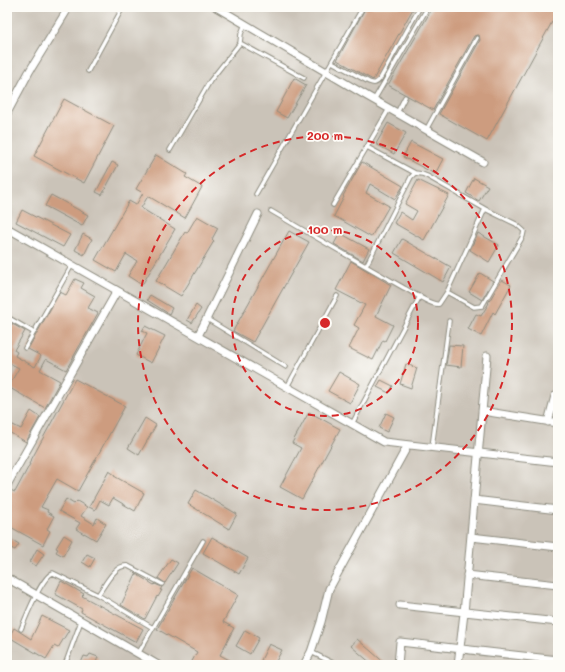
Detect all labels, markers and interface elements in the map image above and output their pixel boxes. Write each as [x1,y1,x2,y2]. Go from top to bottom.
text: 200 m [307,127,343,143]
text: 100 m [308,221,342,237]
centre of rings [318,316,332,330]

